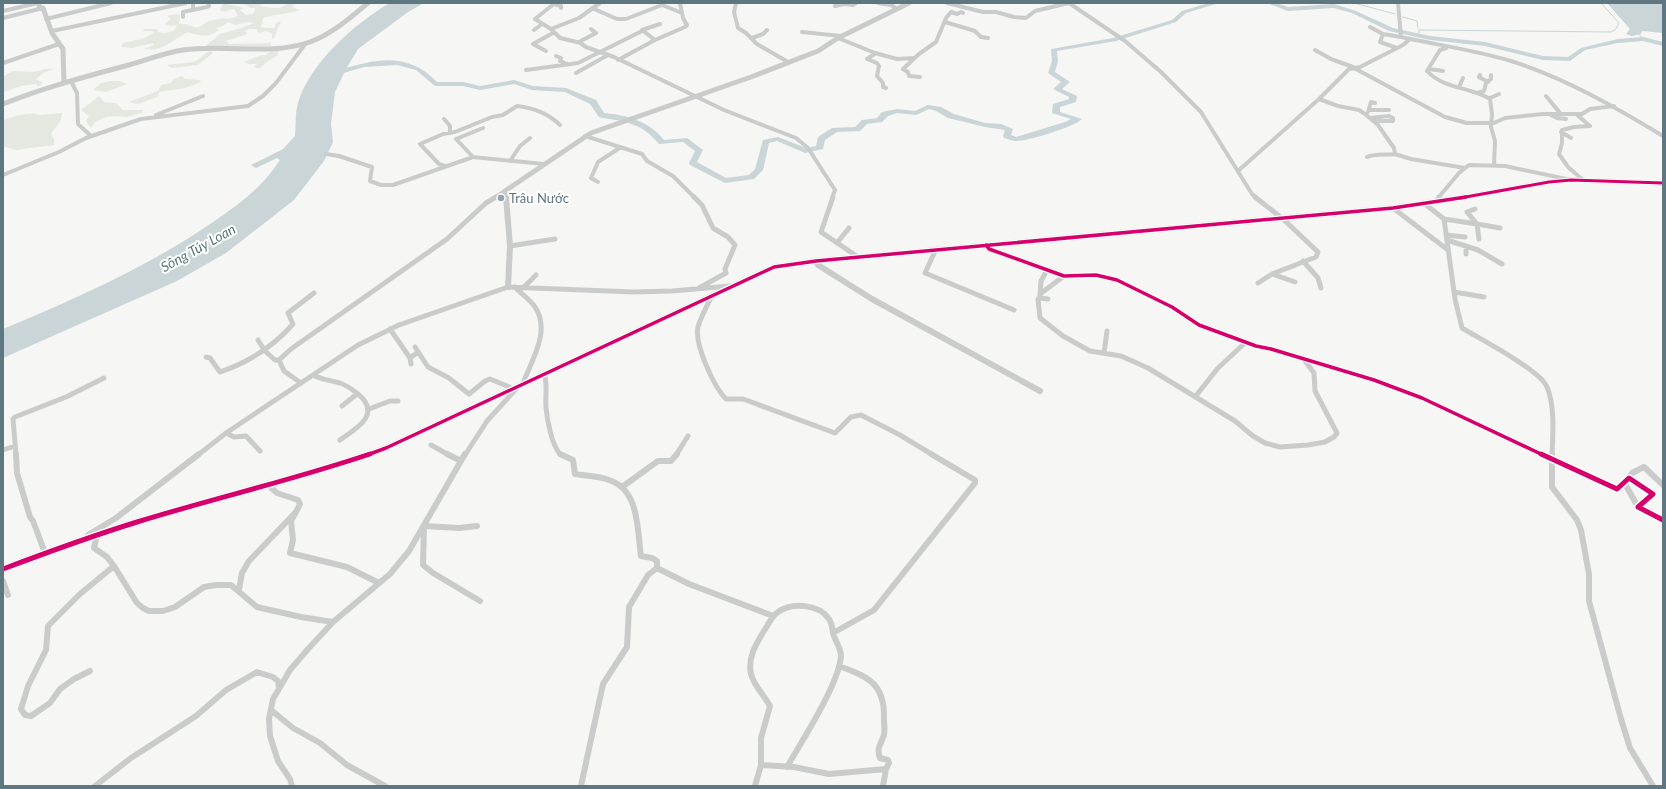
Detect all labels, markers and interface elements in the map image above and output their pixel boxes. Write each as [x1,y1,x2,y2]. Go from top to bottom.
place label: Trâu Nước [509,190,569,206]
marker: Trâu Nước [496,193,506,203]
water label: Sông Túy Loan [157,220,238,275]

